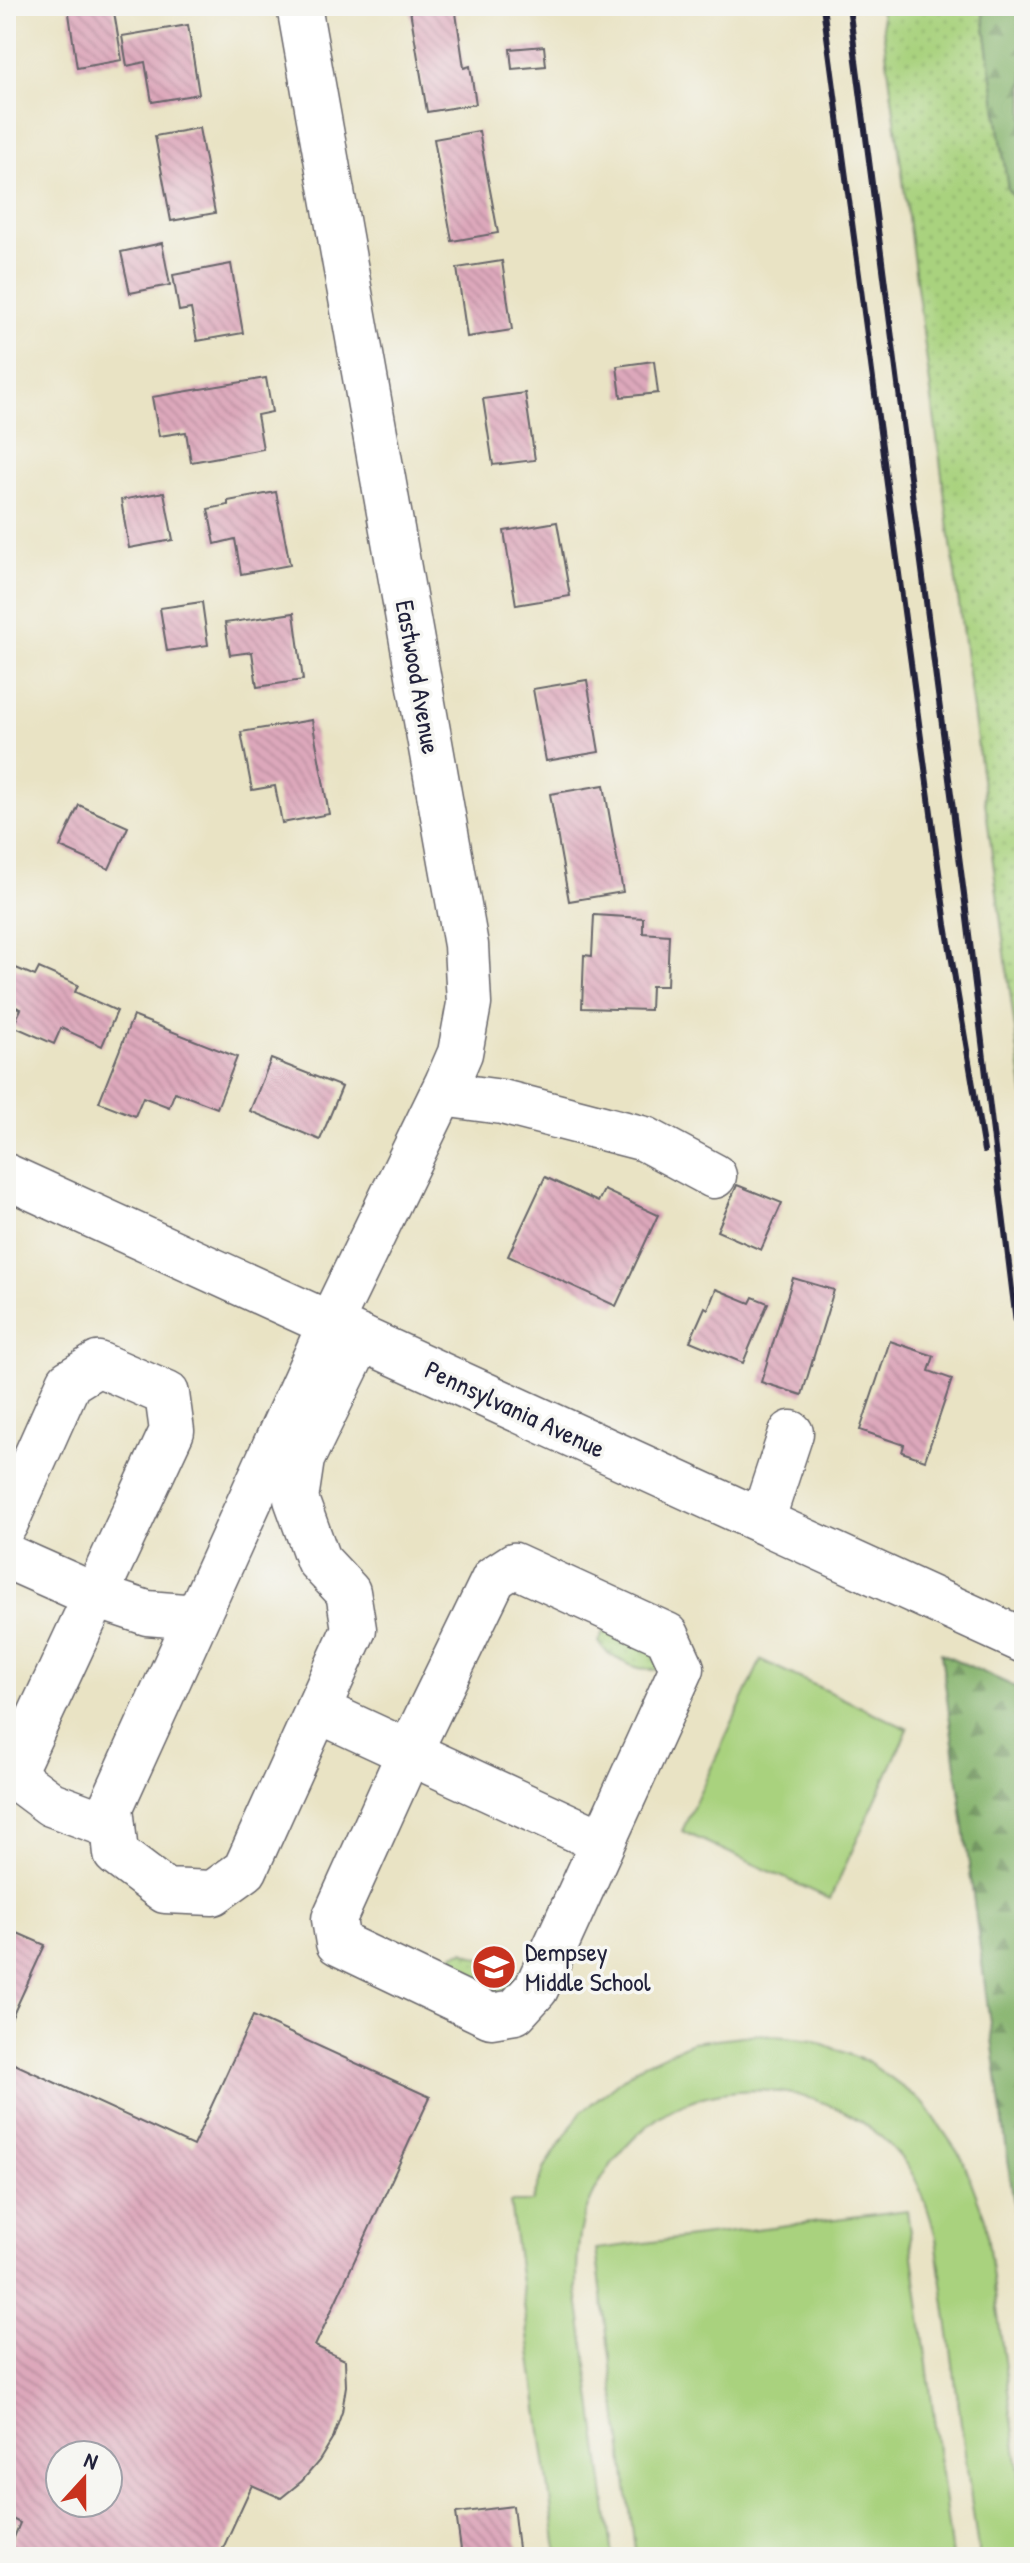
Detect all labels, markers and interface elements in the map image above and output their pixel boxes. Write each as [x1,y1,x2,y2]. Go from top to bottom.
street label: Eastwood Avenue [388,597,449,757]
street label: Pennsylvania Avenue [420,1352,611,1466]
place label: Dempsey Middle School [525,1934,651,1999]
school or university icon: Dempsey Middle School [470,1943,518,1991]
north arrow [44,2439,124,2519]
text: N [80,2444,102,2477]

